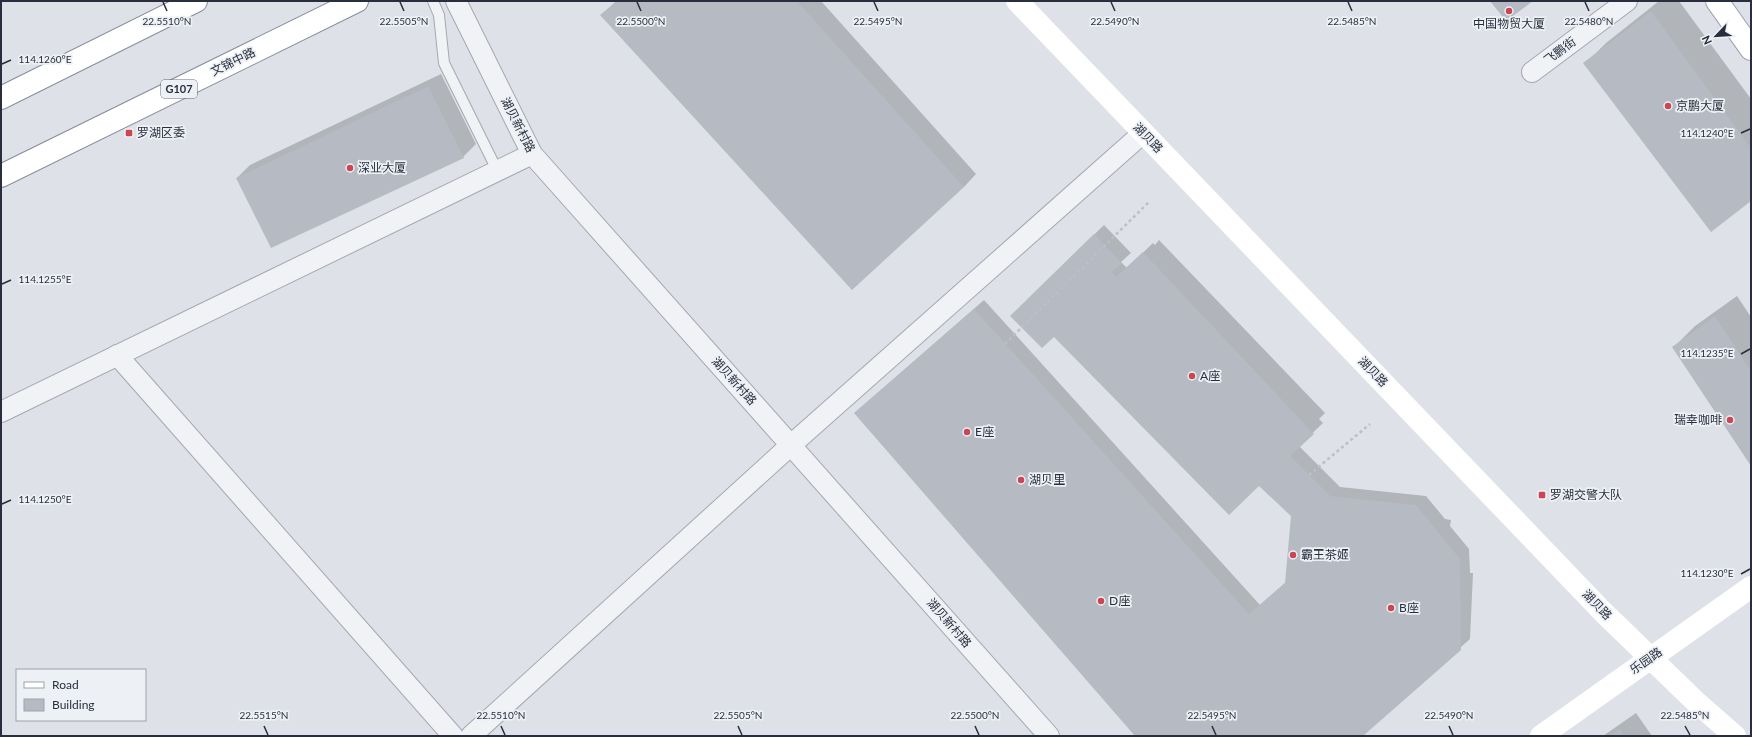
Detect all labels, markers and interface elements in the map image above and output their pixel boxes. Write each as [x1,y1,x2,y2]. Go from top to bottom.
marker: 中国物贸大厦 [1504,6,1514,16]
text: 22.5510°N [143,15,191,27]
text: 22.5505°N [380,15,428,27]
text: 22.5500°N [617,15,665,27]
text: 22.5495°N [854,15,902,27]
text: 22.5490°N [1091,15,1139,27]
text: 22.5485°N [1328,15,1376,27]
text: 22.5480°N [1565,15,1613,27]
place label: 中国物贸大厦 [1473,16,1545,31]
north arrow [1696,16,1736,56]
street label: 飞鹏街 [1541,34,1579,67]
text: N [1699,34,1714,47]
street label: 文锦中路 [208,44,258,79]
text: 114.1260°E [19,53,72,65]
road number: G107 [161,80,197,98]
street label: 湖贝新村路 [498,95,539,155]
place label: 京鹏大厦 [1676,98,1724,113]
marker: 京鹏大厦 [1663,101,1673,111]
street label: 湖贝路 [1130,119,1166,156]
place label: 罗湖区委 [137,125,185,140]
text: 114.1240°E [1681,127,1734,139]
marker: 罗湖区委 [124,128,134,138]
place label: 深业大厦 [358,160,406,175]
marker: 深业大厦 [345,163,355,173]
text: 114.1255°E [19,273,72,285]
text: 114.1235°E [1681,347,1734,359]
street label: 湖贝新村路 [709,353,760,408]
street label: 湖贝路 [1355,353,1391,390]
place label: A座 [1200,368,1220,383]
marker: A座 [1187,371,1197,381]
place label: 瑞幸咖啡 [1674,412,1722,427]
marker: 瑞幸咖啡 [1725,415,1735,425]
place label: E座 [975,424,994,439]
marker: E座 [962,427,972,437]
place label: 湖贝里 [1029,472,1065,487]
marker: 湖贝里 [1016,475,1026,485]
place label: 罗湖交警大队 [1550,487,1622,502]
marker: 罗湖交警大队 [1537,490,1547,500]
text: 114.1250°E [19,493,72,505]
place label: 霸王茶姬 [1301,547,1349,562]
marker: 霸王茶姬 [1288,550,1298,560]
text: 114.1230°E [1681,567,1734,579]
street label: 湖贝路 [1579,586,1615,623]
place label: D座 [1109,593,1130,608]
street label: 湖贝新村路 [924,595,975,650]
marker: D座 [1096,596,1106,606]
place label: B座 [1399,600,1419,615]
marker: B座 [1386,603,1396,613]
street label: 乐园路 [1627,644,1665,677]
legend [16,669,146,721]
text: Road [52,677,79,692]
text: Building [52,697,95,712]
text: 22.5515°N [240,709,288,721]
text: 22.5510°N [477,709,525,721]
text: 22.5505°N [714,709,762,721]
text: 22.5500°N [951,709,999,721]
text: 22.5495°N [1188,709,1236,721]
text: 22.5490°N [1425,709,1473,721]
text: 22.5485°N [1661,709,1709,721]

